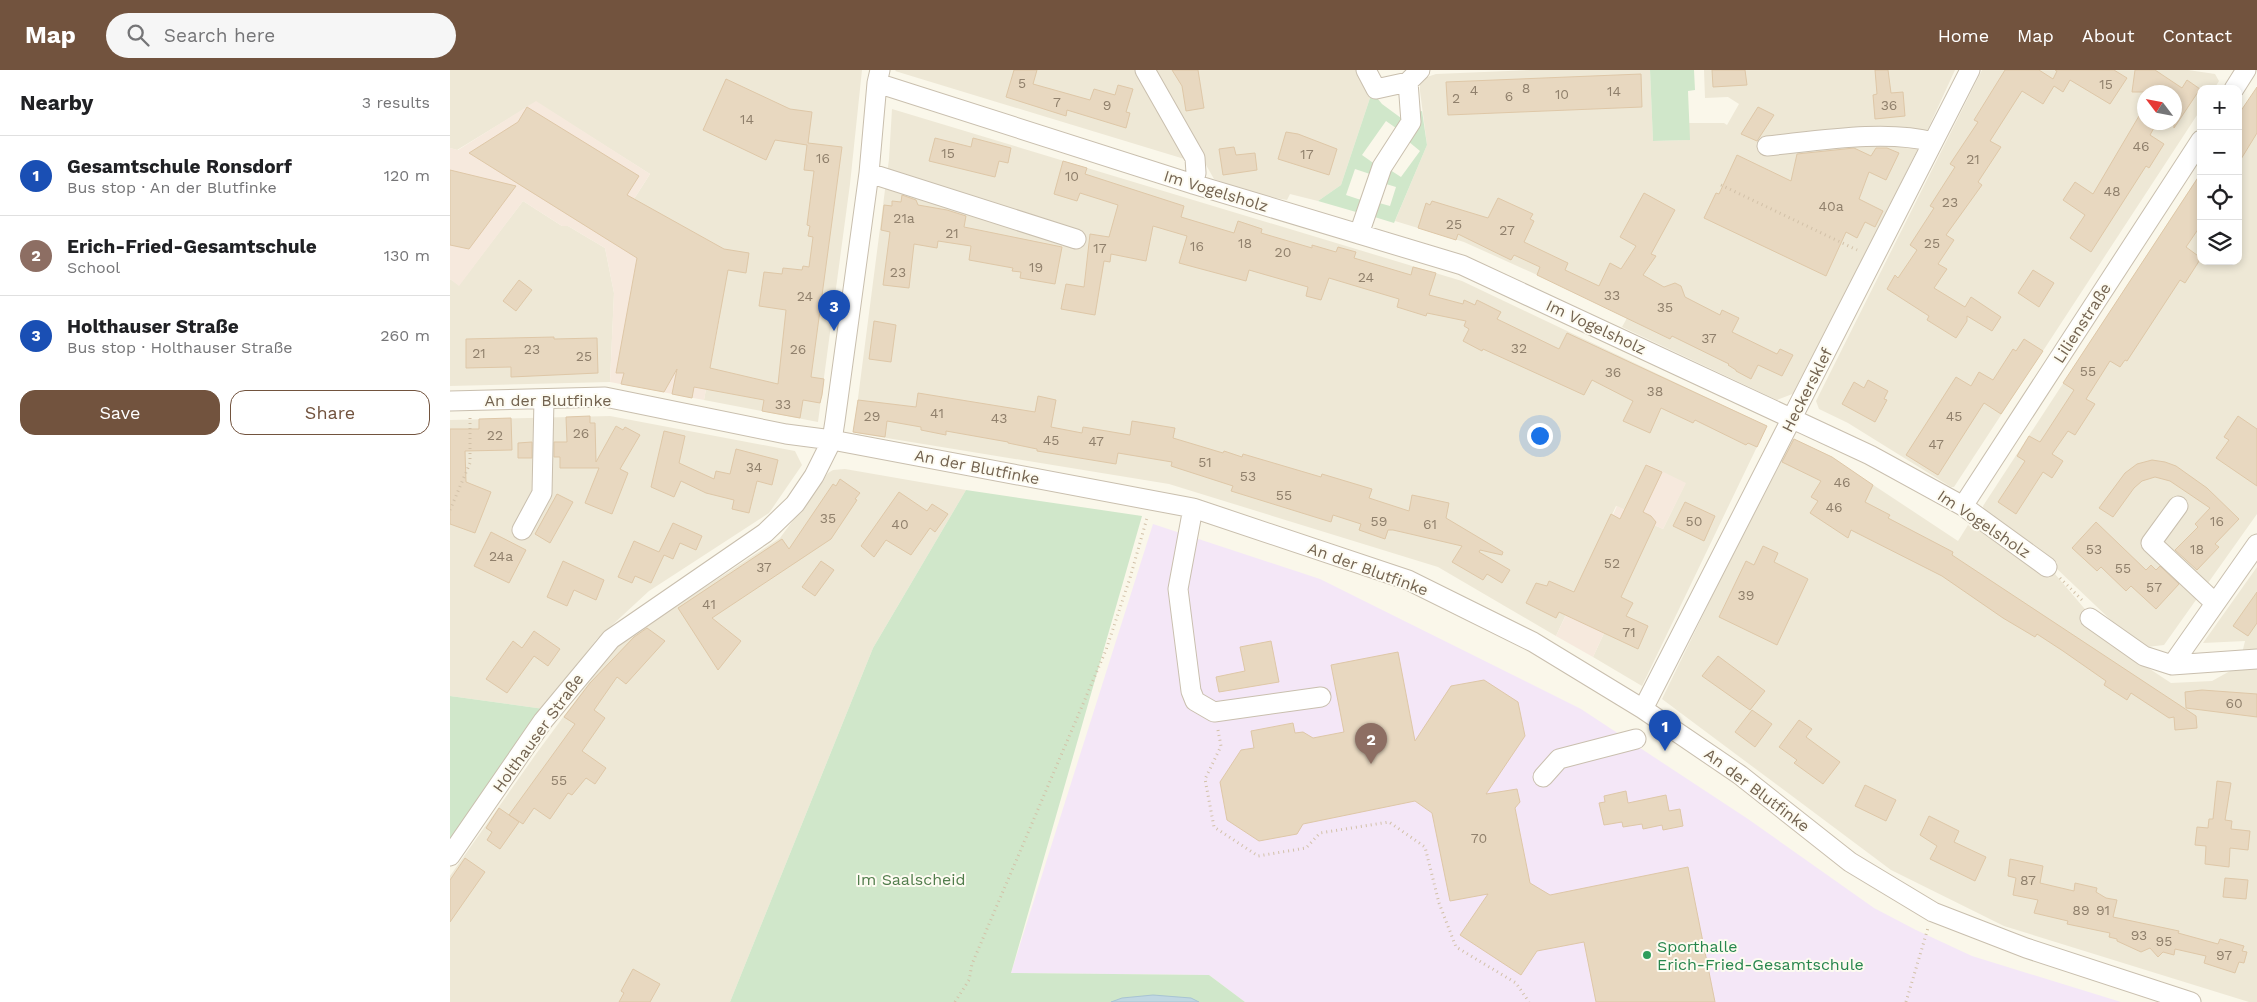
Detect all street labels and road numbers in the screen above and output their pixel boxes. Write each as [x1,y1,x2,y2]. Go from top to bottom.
street label: Im Vogelsholz [1162,166,1270,216]
street label: Lilienstraße [2049,279,2115,367]
street label: Im Vogelsholz [1543,296,1649,358]
street label: Heckersklef [1778,344,1837,435]
street label: An der Blutfinke [485,391,611,410]
street label: An der Blutfinke [913,446,1041,488]
street label: Im Vogelsholz [1934,486,2034,562]
street label: An der Blutfinke [1305,538,1431,600]
street label: Holthauser Straße [489,670,587,796]
street label: An der Blutfinke [1701,744,1813,836]

